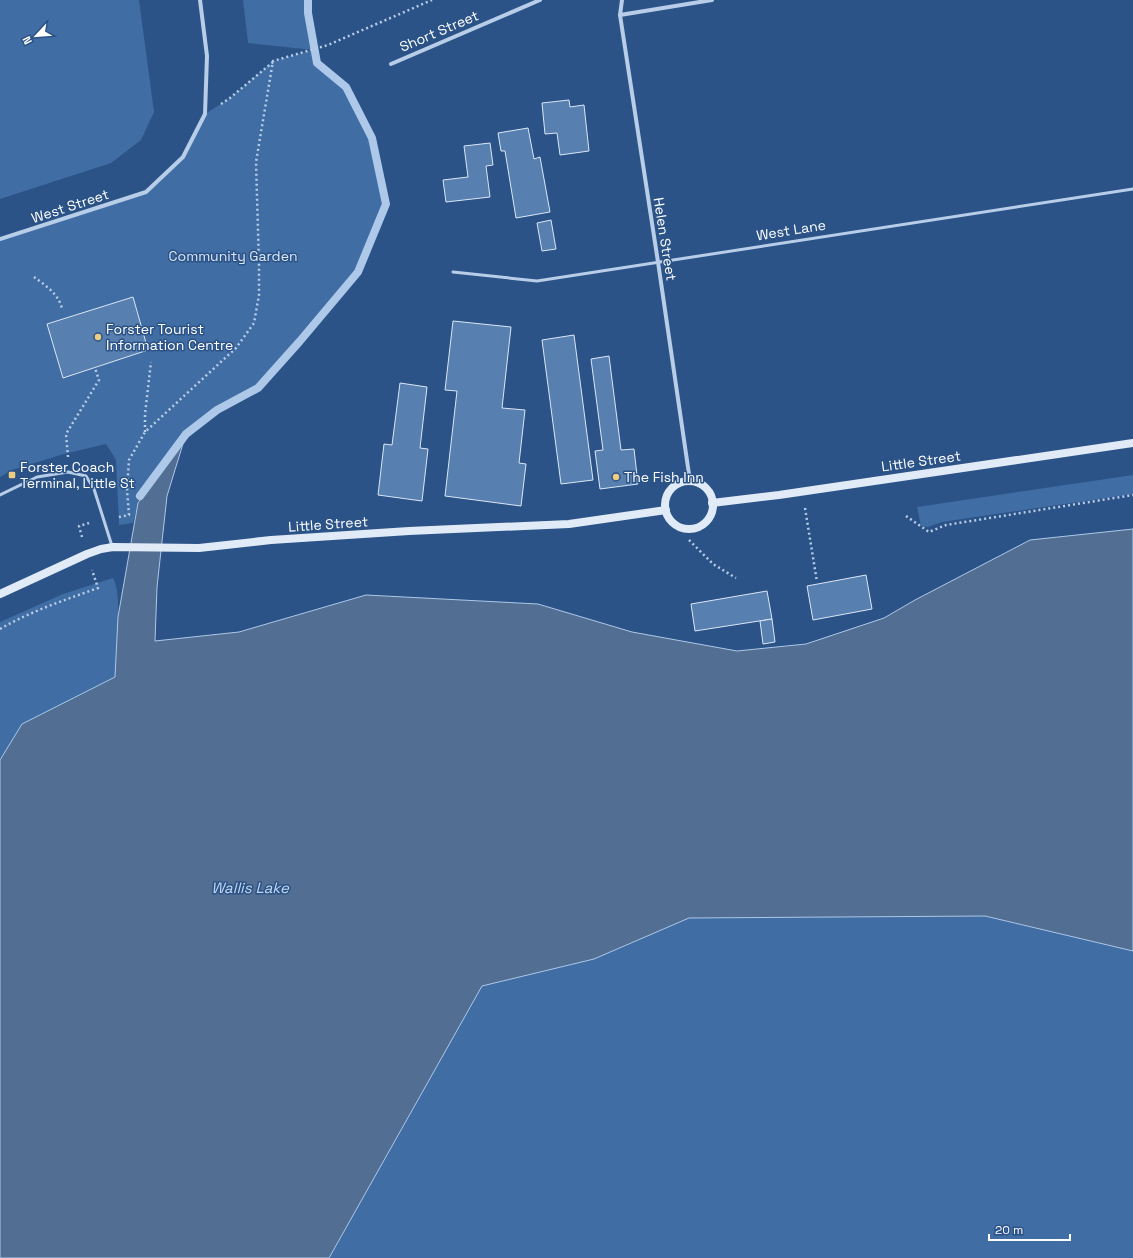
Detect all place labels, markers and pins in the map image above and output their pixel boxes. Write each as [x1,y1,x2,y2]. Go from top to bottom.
place label: Forster Tourist Information Centre [106,320,233,354]
marker: Forster Tourist Information Centre [93,332,103,342]
place label: Forster Coach Terminal, Little St [20,458,135,492]
place label: The Fish Inn [624,468,704,486]
marker: Forster Coach Terminal, Little St [7,470,17,480]
marker: The Fish Inn [611,472,621,482]

